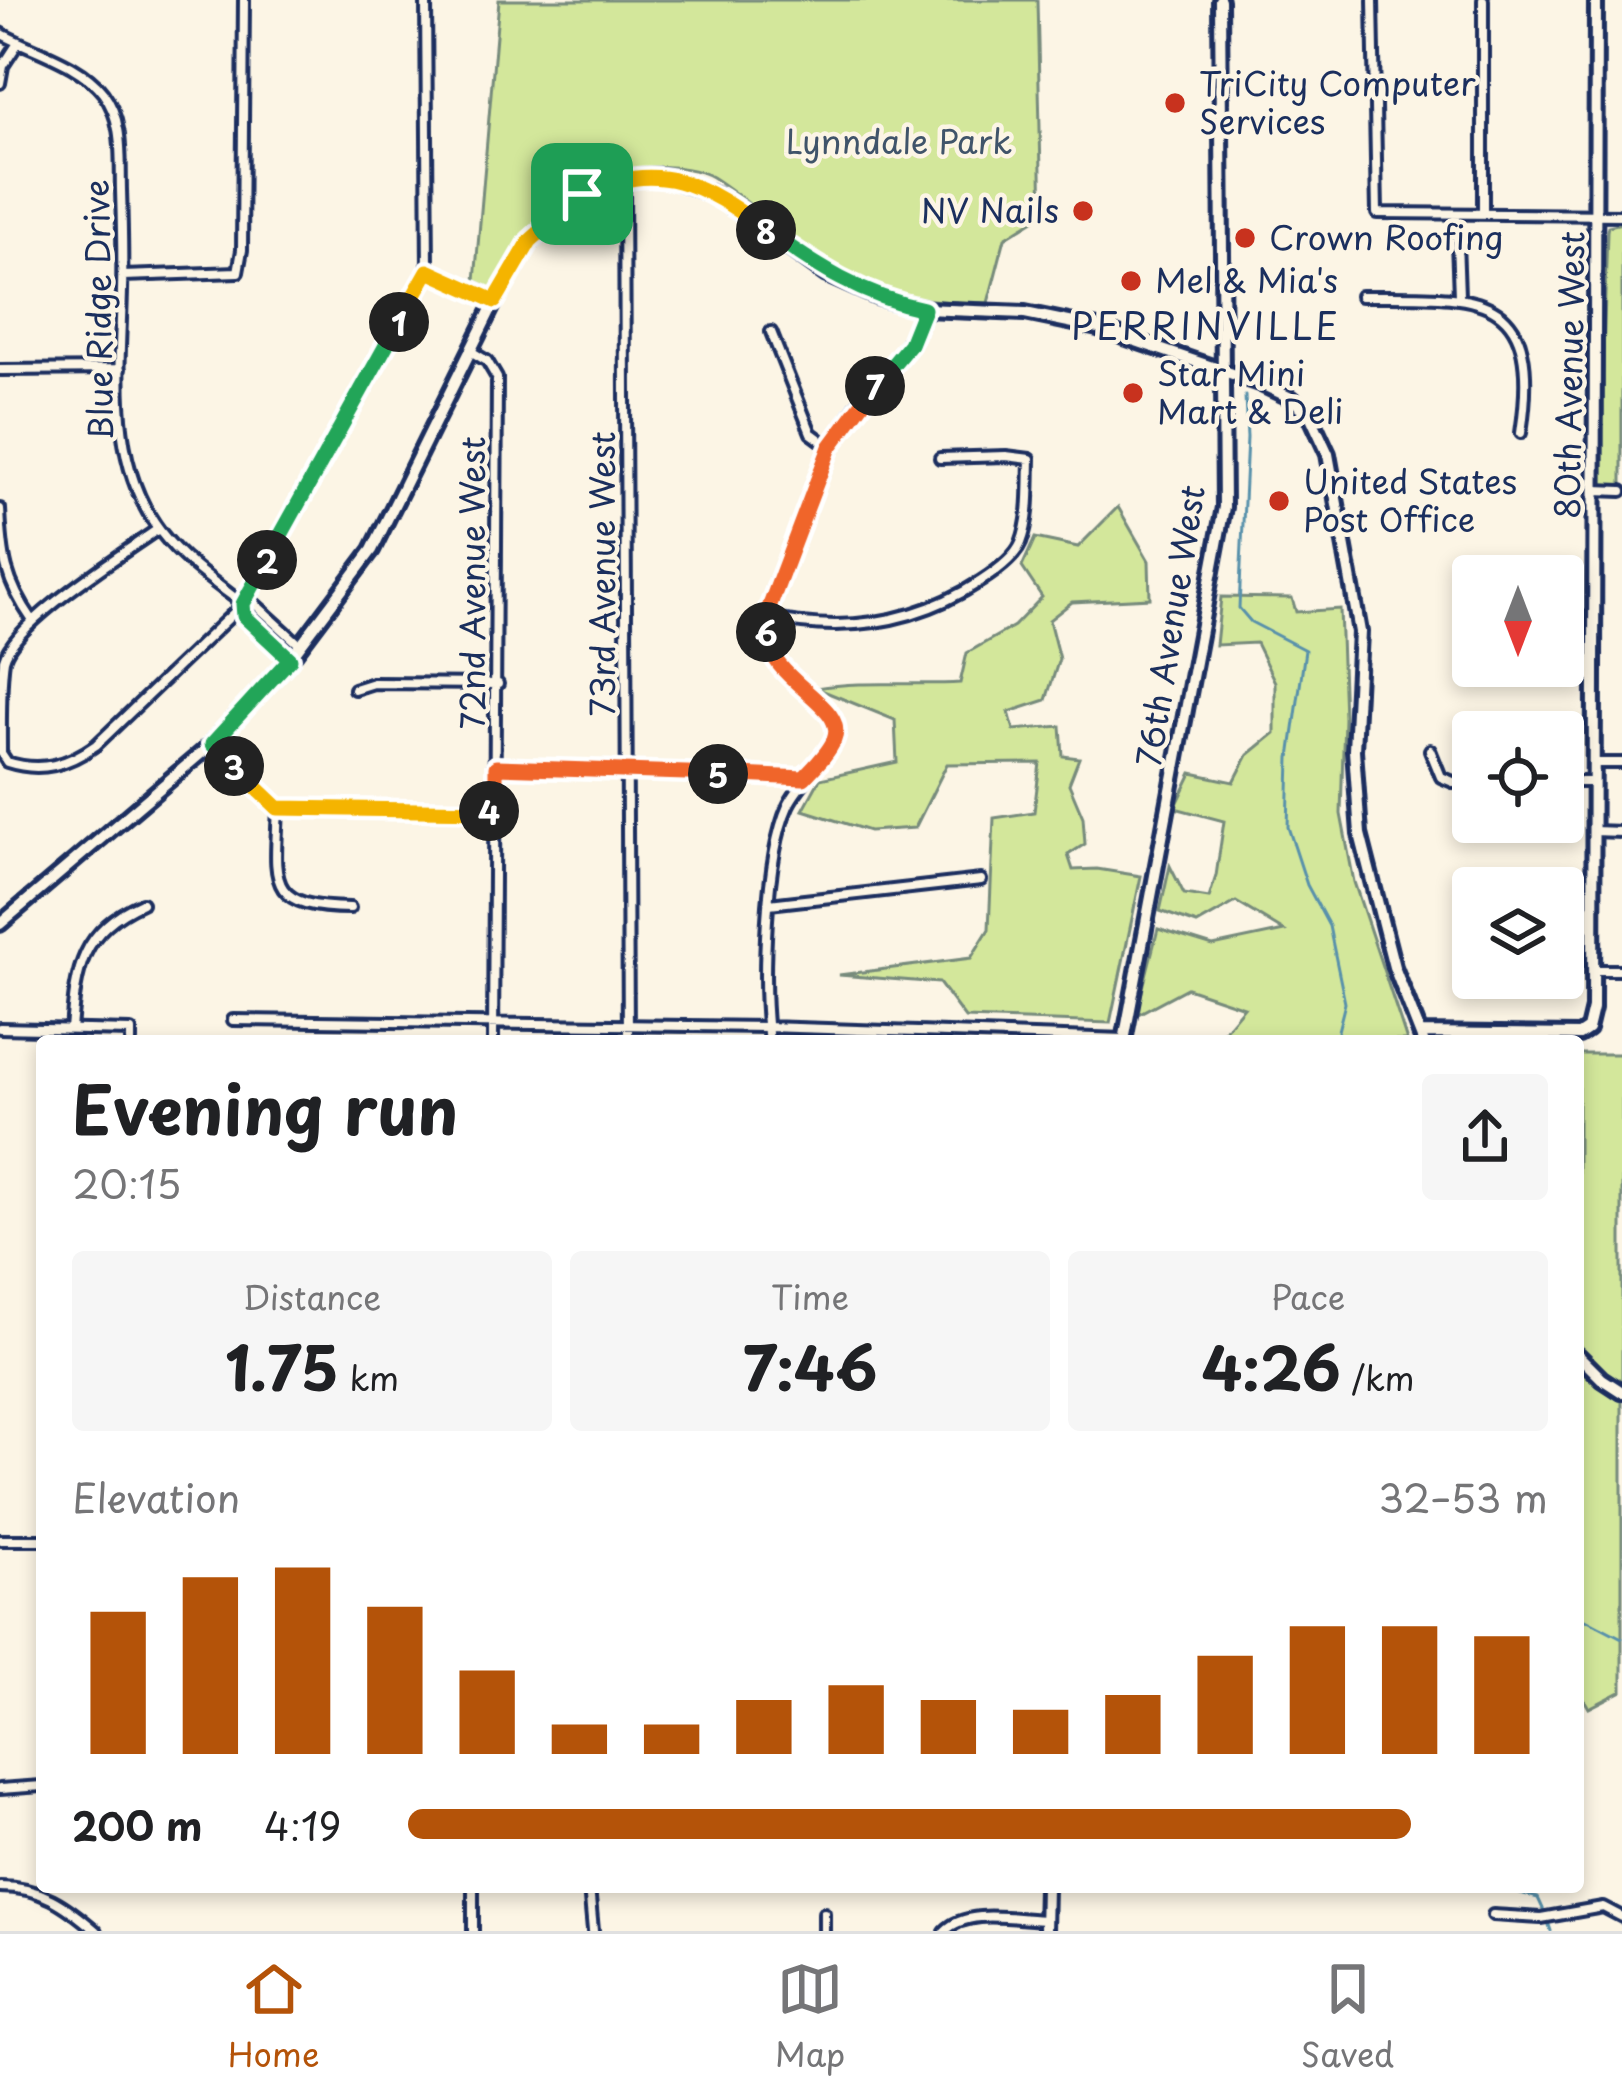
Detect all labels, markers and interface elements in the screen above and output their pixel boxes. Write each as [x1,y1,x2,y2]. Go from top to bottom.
place label: TriCity Computer Services [1199,57,1476,145]
marker: TriCity Computer Services [1162,90,1188,116]
park label: Lynndale Park [786,115,1012,165]
pin [531,143,633,245]
icon: arrive [549,161,615,227]
street label: Blue Ridge Drive [70,179,124,441]
place label: NV Nails [921,184,1059,234]
marker: NV Nails [1070,198,1096,224]
pin: 8 [736,200,796,260]
text: 8 [756,205,776,255]
place label: Crown Roofing [1269,211,1504,261]
marker: Crown Roofing [1232,225,1258,251]
street label: 80th Avenue West [1540,231,1596,519]
place label: Mel & Mia's [1155,254,1338,304]
marker: Mel & Mia's [1118,268,1144,294]
pin: 1 [369,292,429,352]
text: 1 [391,297,407,347]
district label: PERRINVILLE [1071,298,1341,352]
place label: Star Mini Mart & Deli [1157,347,1343,435]
pin: 7 [845,356,905,416]
text: 7 [866,361,884,411]
marker: Star Mini Mart & Deli [1120,380,1146,406]
street label: 73rd Avenue West [576,431,626,717]
street label: 72nd Avenue West [446,436,496,730]
place label: United States Post Office [1303,455,1517,543]
street label: 76th Avenue West [1122,481,1216,770]
marker: United States Post Office [1266,488,1292,514]
pin: 2 [237,530,297,590]
text: 2 [255,535,279,585]
north arrow [1452,555,1584,687]
map controls [1452,555,1584,999]
pin: 6 [736,602,796,662]
text: 6 [754,607,778,657]
button: locate [1452,711,1584,843]
pin: 3 [204,736,264,796]
text: 3 [223,741,245,791]
pin: 5 [688,744,748,804]
text: 5 [707,749,729,799]
pin: 4 [459,781,519,841]
text: 4 [478,786,500,836]
button: layers [1452,867,1584,999]
text: Evening run [72,1058,458,1157]
button: share [1422,1074,1548,1200]
text: 20:15 [72,1153,181,1212]
text: Distance [243,1271,381,1321]
text: Time [771,1271,849,1321]
text: Pace [1271,1271,1345,1321]
text: 1.75 [225,1321,339,1411]
text: 7:46 [743,1321,877,1411]
text: 4:26 [1201,1321,1341,1411]
text: km [339,1352,399,1402]
text: /km [1341,1352,1415,1402]
text: Elevation [72,1467,240,1526]
text: 32–53 m [1378,1467,1548,1526]
text: 200 m [72,1795,202,1854]
text: 4:19 [264,1795,341,1854]
tab: Home [228,1956,319,2078]
tab: Map [775,1956,845,2078]
tab: Saved [1301,1956,1394,2078]

